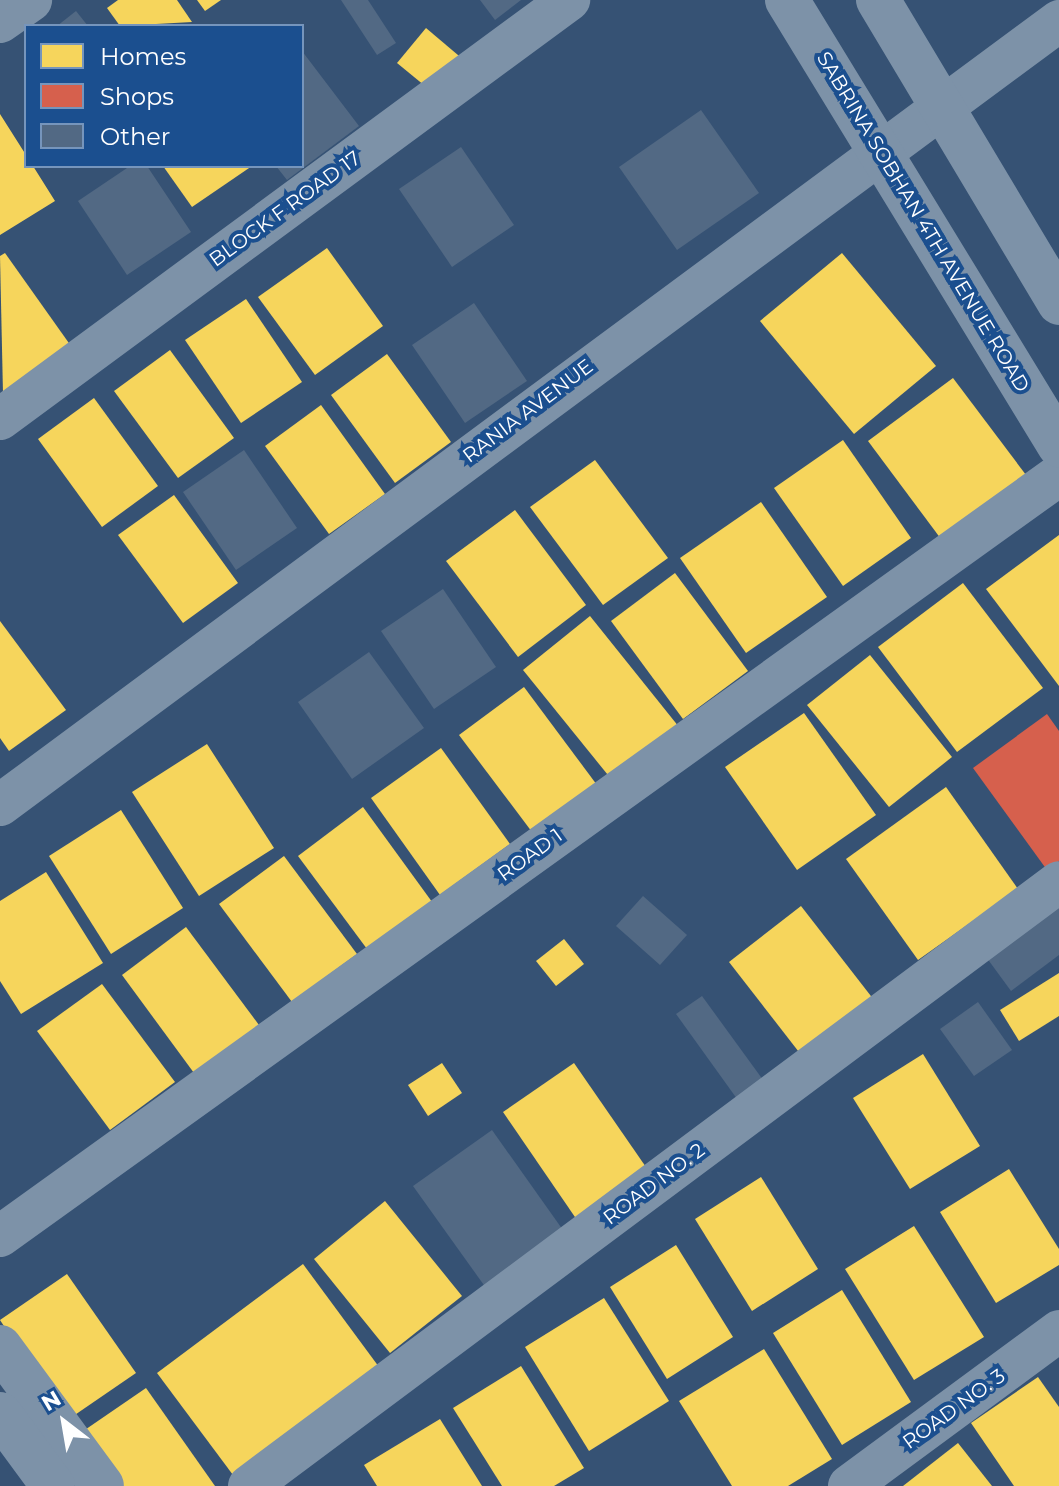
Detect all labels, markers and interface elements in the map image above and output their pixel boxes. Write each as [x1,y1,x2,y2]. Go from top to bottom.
legend [24,24,304,168]
text: Homes [100,42,186,71]
street label: SABRINA SOBHAN 4TH AVENUE ROAD [812,47,1034,397]
text: Shops [100,82,174,111]
text: Other [100,122,170,151]
street label: BLOCK F ROAD 17 [205,146,365,272]
street label: RANIA AVENUE [458,354,598,468]
street label: ROAD 1 [493,823,567,887]
street label: ROAD NO. 2 [599,1138,709,1230]
street label: ROAD NO. 3 [898,1364,1010,1454]
north arrow [24,1382,104,1462]
text: N [37,1385,66,1417]

